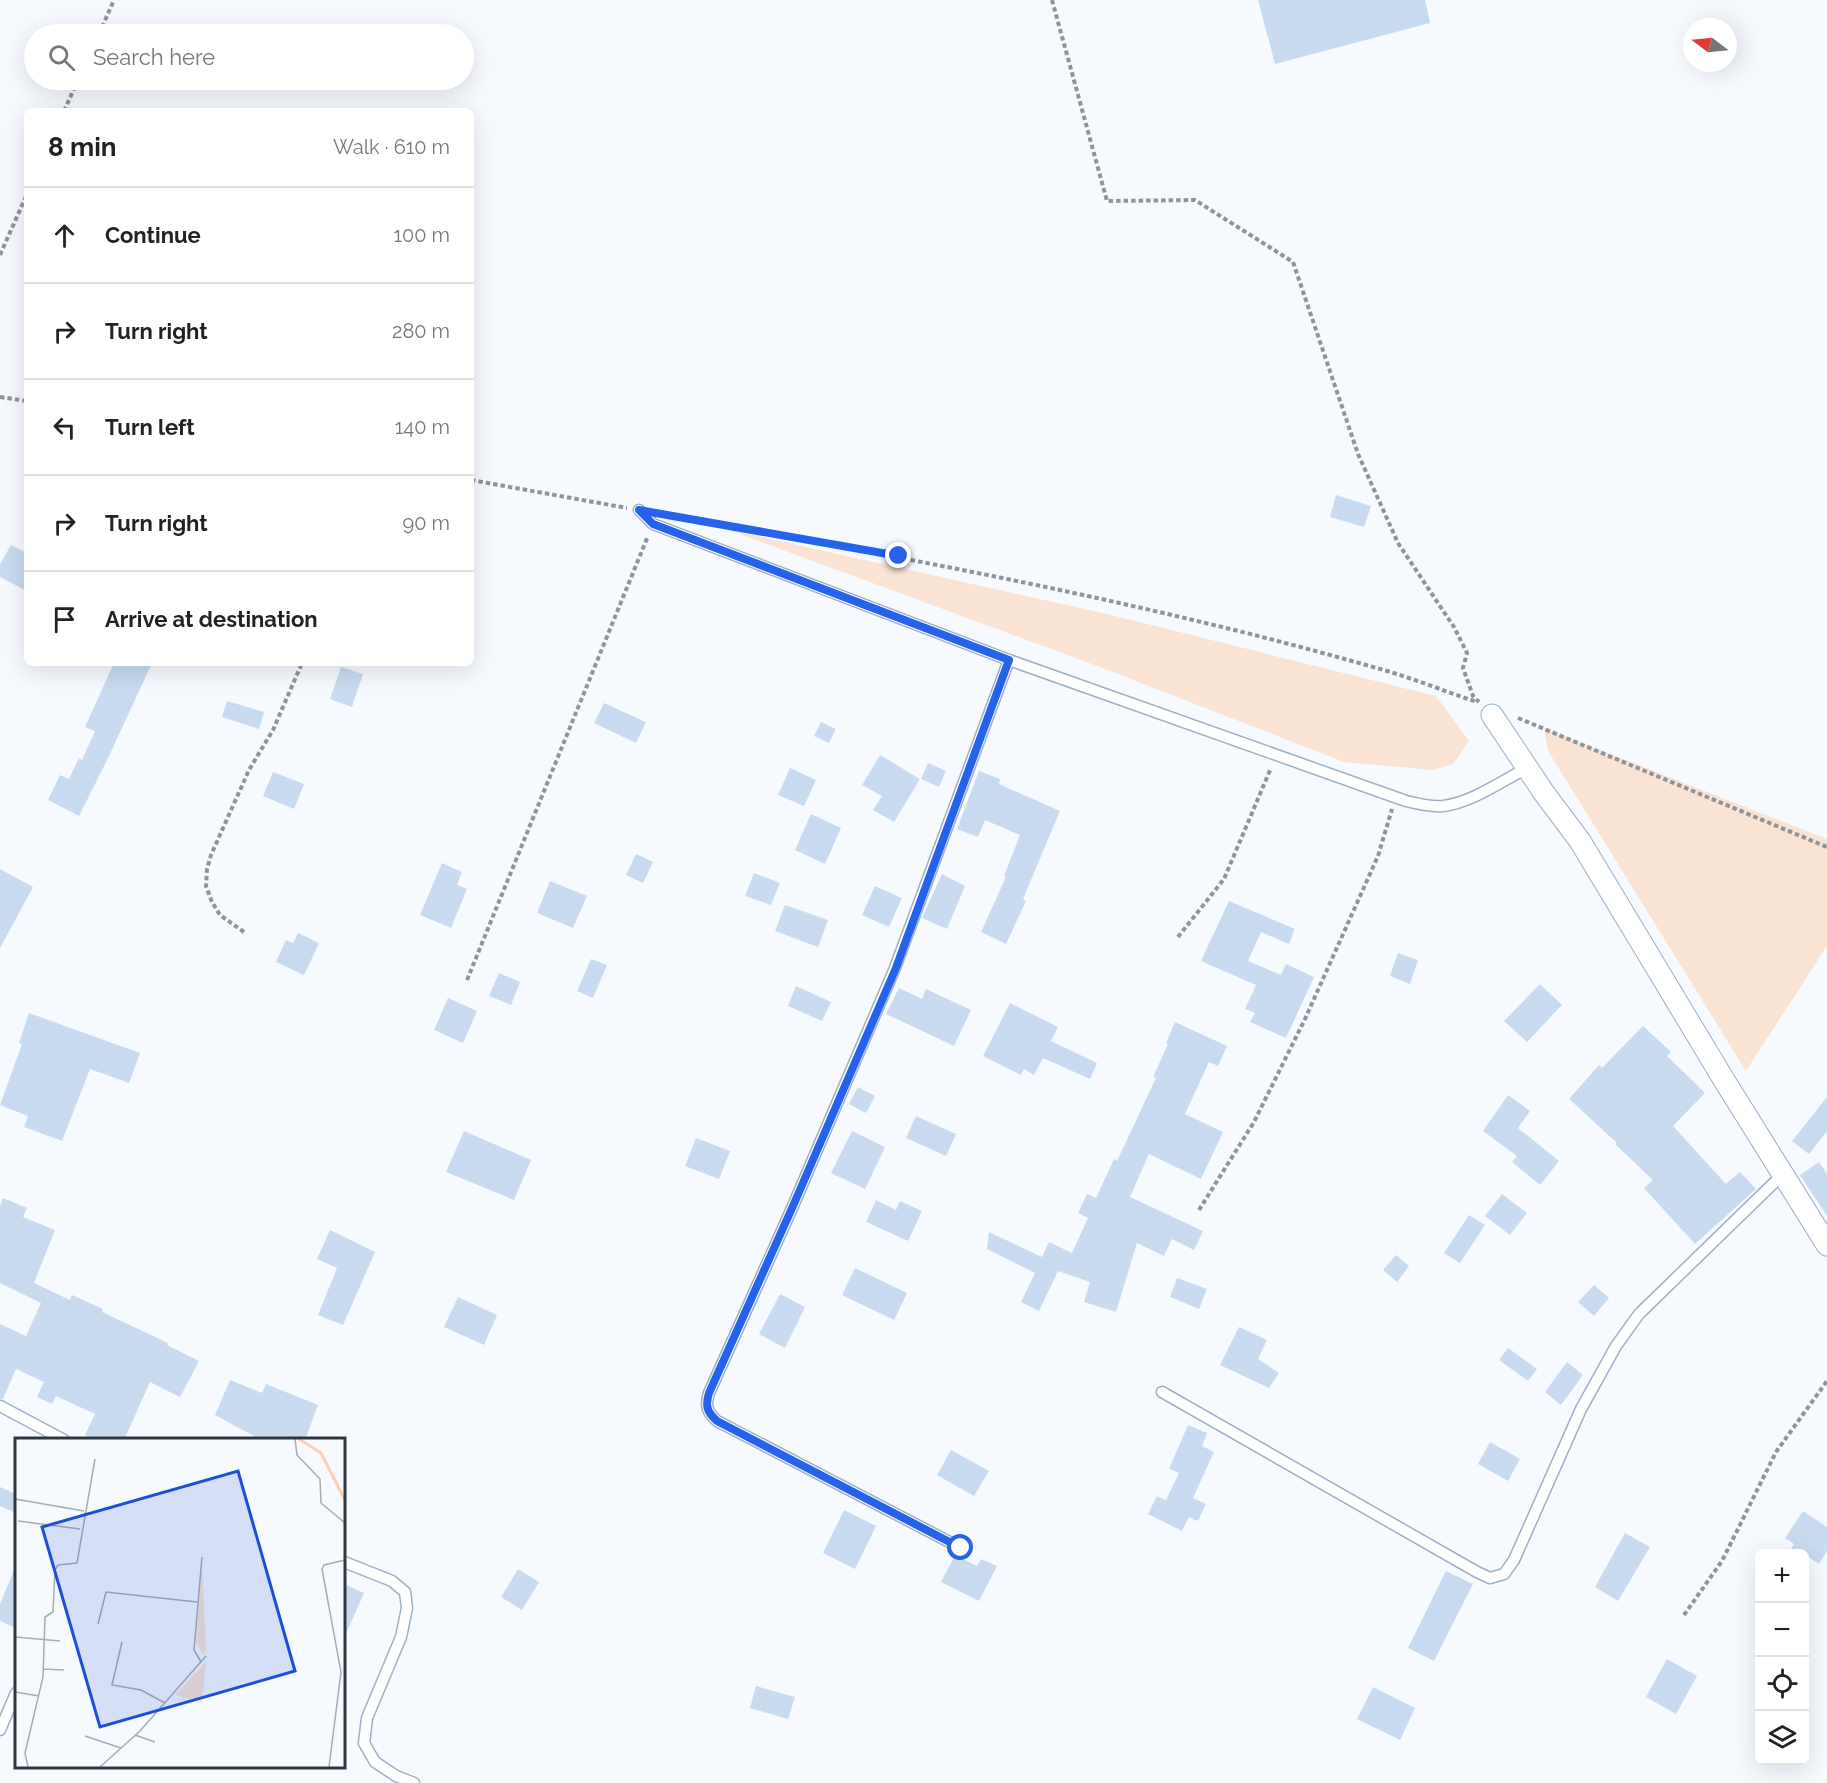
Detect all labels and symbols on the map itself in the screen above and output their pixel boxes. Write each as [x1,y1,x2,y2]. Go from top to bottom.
north arrow [1683,18,1737,72]
route end [885,542,911,568]
inset map [15,1438,345,1768]
route start [947,1534,973,1560]

